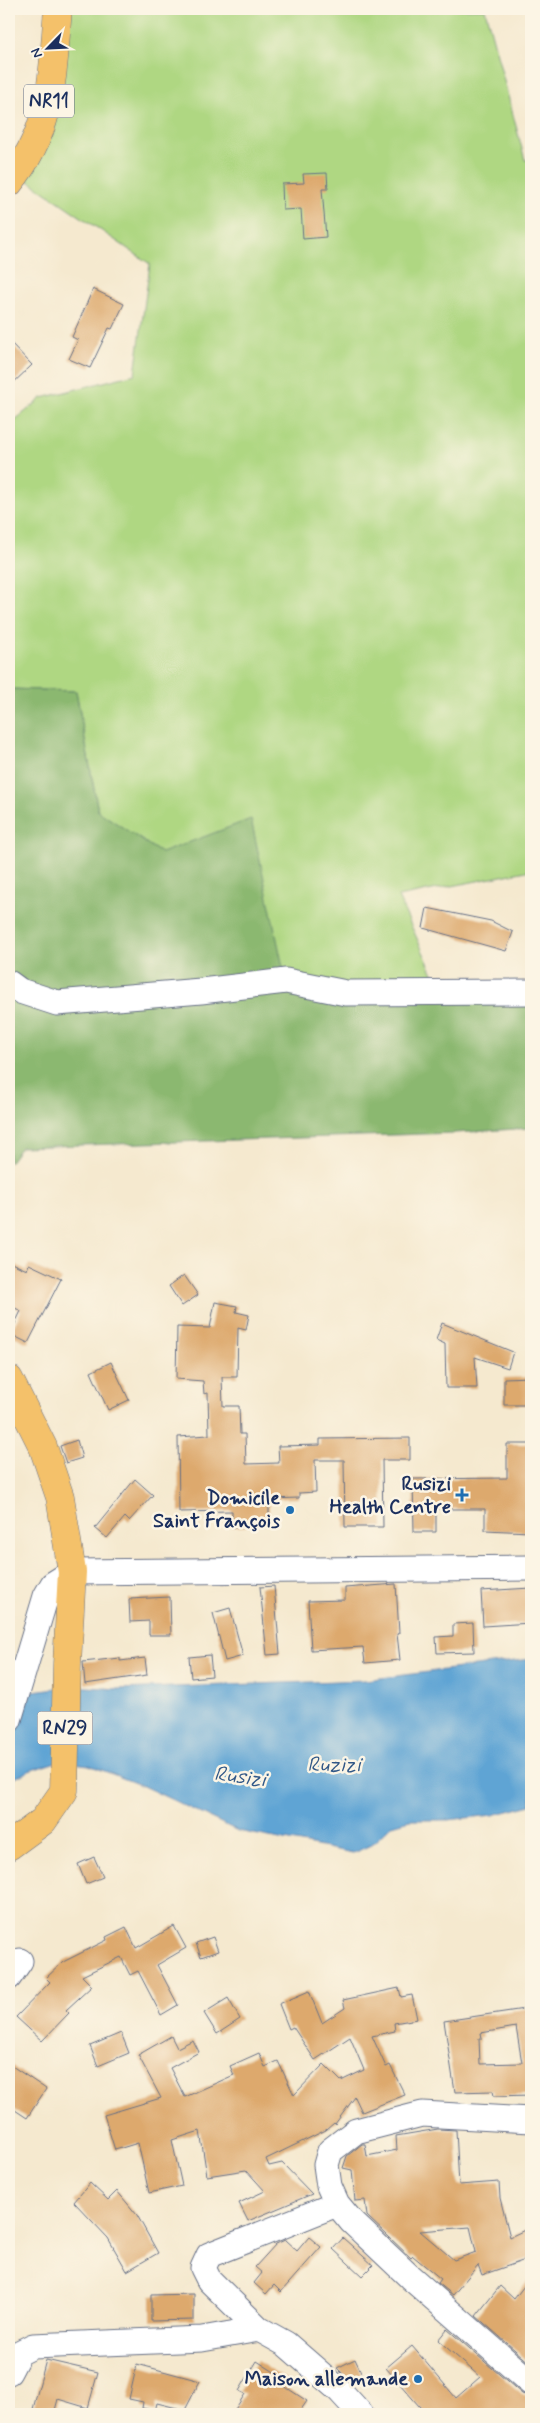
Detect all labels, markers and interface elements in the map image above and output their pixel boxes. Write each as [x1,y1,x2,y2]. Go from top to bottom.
north arrow [22,22,72,72]
text: N [27,45,47,61]
road number: NR11 [24,84,74,118]
place label: Rusizi Health Centre [330,1471,451,1521]
place label: Domicile Saint François [153,1485,280,1535]
marker: Rusizi Health Centre [455,1488,469,1502]
marker: Domicile Saint François [284,1504,296,1516]
road number: RN29 [38,1712,92,1745]
water label: Ruzizi [307,1751,364,1779]
water label: Rusizi [213,1760,271,1794]
place label: Maison allemande [245,2366,408,2393]
marker: Maison allemande [412,2373,424,2385]

